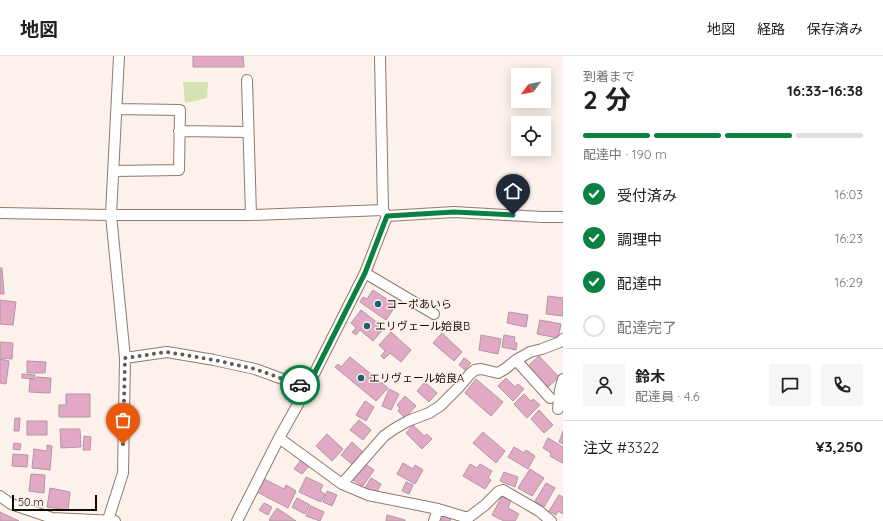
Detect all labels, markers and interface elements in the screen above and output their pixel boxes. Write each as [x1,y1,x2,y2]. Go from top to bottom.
text: 地図 [20,17,58,41]
text: 地図 [707,20,735,38]
text: 経路 [757,20,785,38]
text: 保存済み [807,20,863,38]
north arrow [511,68,551,108]
map controls [511,68,551,156]
text: 到着まで [583,68,635,84]
text: 16:33–16:38 [787,81,863,100]
text: 2 分 [583,83,631,116]
button: locate [511,116,551,156]
text: 配達中 · 190 m [583,146,667,162]
pin [496,174,530,215]
icon: home [502,180,524,202]
icon: check [583,183,605,205]
text: 受付済み [617,186,677,205]
text: 16:03 [834,186,863,202]
icon: check [583,227,605,249]
text: 調理中 [617,230,662,249]
text: 16:23 [835,230,863,246]
icon: check [583,271,605,293]
text: 配達中 [617,274,662,293]
text: 16:29 [834,274,863,290]
place label: コーポあいら [386,297,452,311]
marker: コーポあいら [373,299,383,309]
text: 配達完了 [617,318,677,337]
place label: エリヴェール姶良B [375,319,470,333]
marker: エリヴェール姶良B [362,321,372,331]
button: person [583,364,625,406]
button: chat [769,364,811,406]
button: phone [821,364,863,406]
courier [280,365,320,405]
text: 鈴木 [635,367,665,386]
place label: エリヴェール姶良A [369,371,464,385]
marker: エリヴェール姶良A [356,373,366,383]
icon: car [289,374,311,396]
text: 配達員 · 4.6 [635,388,700,404]
pin [106,403,140,444]
icon: bag [112,409,134,431]
text: ¥3,250 [815,437,863,456]
text: 注文 #3322 [583,438,659,457]
scale bar [12,493,97,512]
text: 50 m [18,495,44,509]

